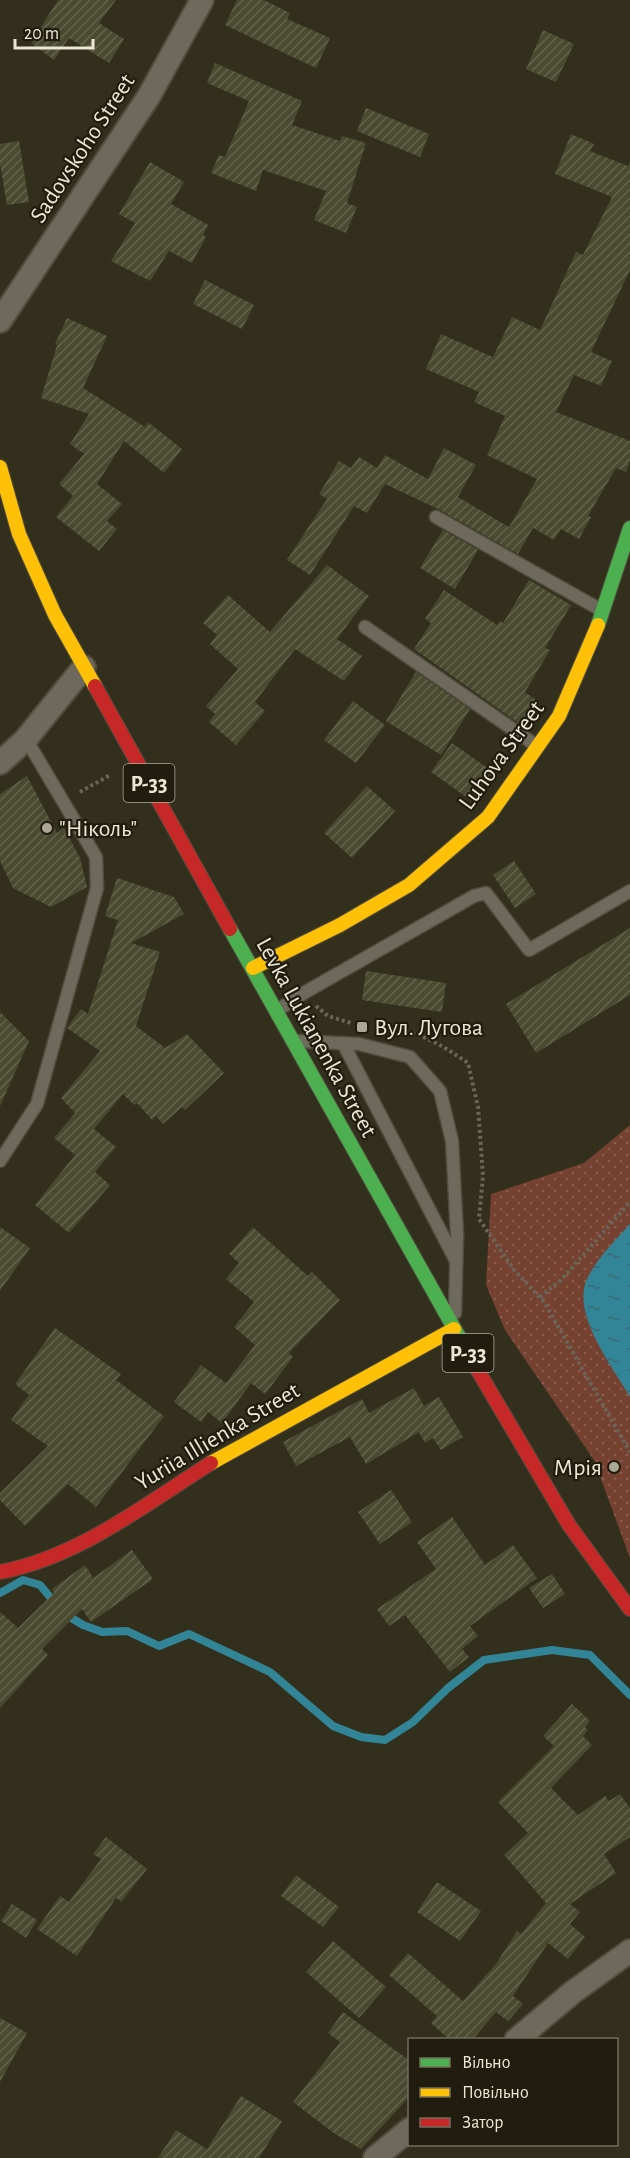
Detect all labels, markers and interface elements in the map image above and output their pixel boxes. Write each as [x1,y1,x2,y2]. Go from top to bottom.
scale bar [15,12,93,50]
text: 20 m [24,25,59,43]
street label: Sadovskoho Street [26,70,140,227]
street label: Luhova Street [455,697,549,814]
road number: Р-33 [124,764,174,802]
place label: "Ніколь" [59,817,137,841]
marker: "Ніколь" [40,821,54,835]
street label: Levka Lukianenka Street [251,934,381,1142]
place label: Вул. Лугова [374,1016,483,1040]
marker: Вул. Лугова [355,1020,369,1034]
road number: Р-33 [442,1334,494,1372]
street label: Yuriia Illienka Street [131,1378,304,1495]
place label: Мрія [554,1456,602,1480]
marker: Мрія [607,1460,621,1474]
legend [408,2038,618,2146]
text: Вільно [462,2054,510,2072]
text: Повільно [462,2084,529,2102]
text: Затор [462,2114,503,2132]

